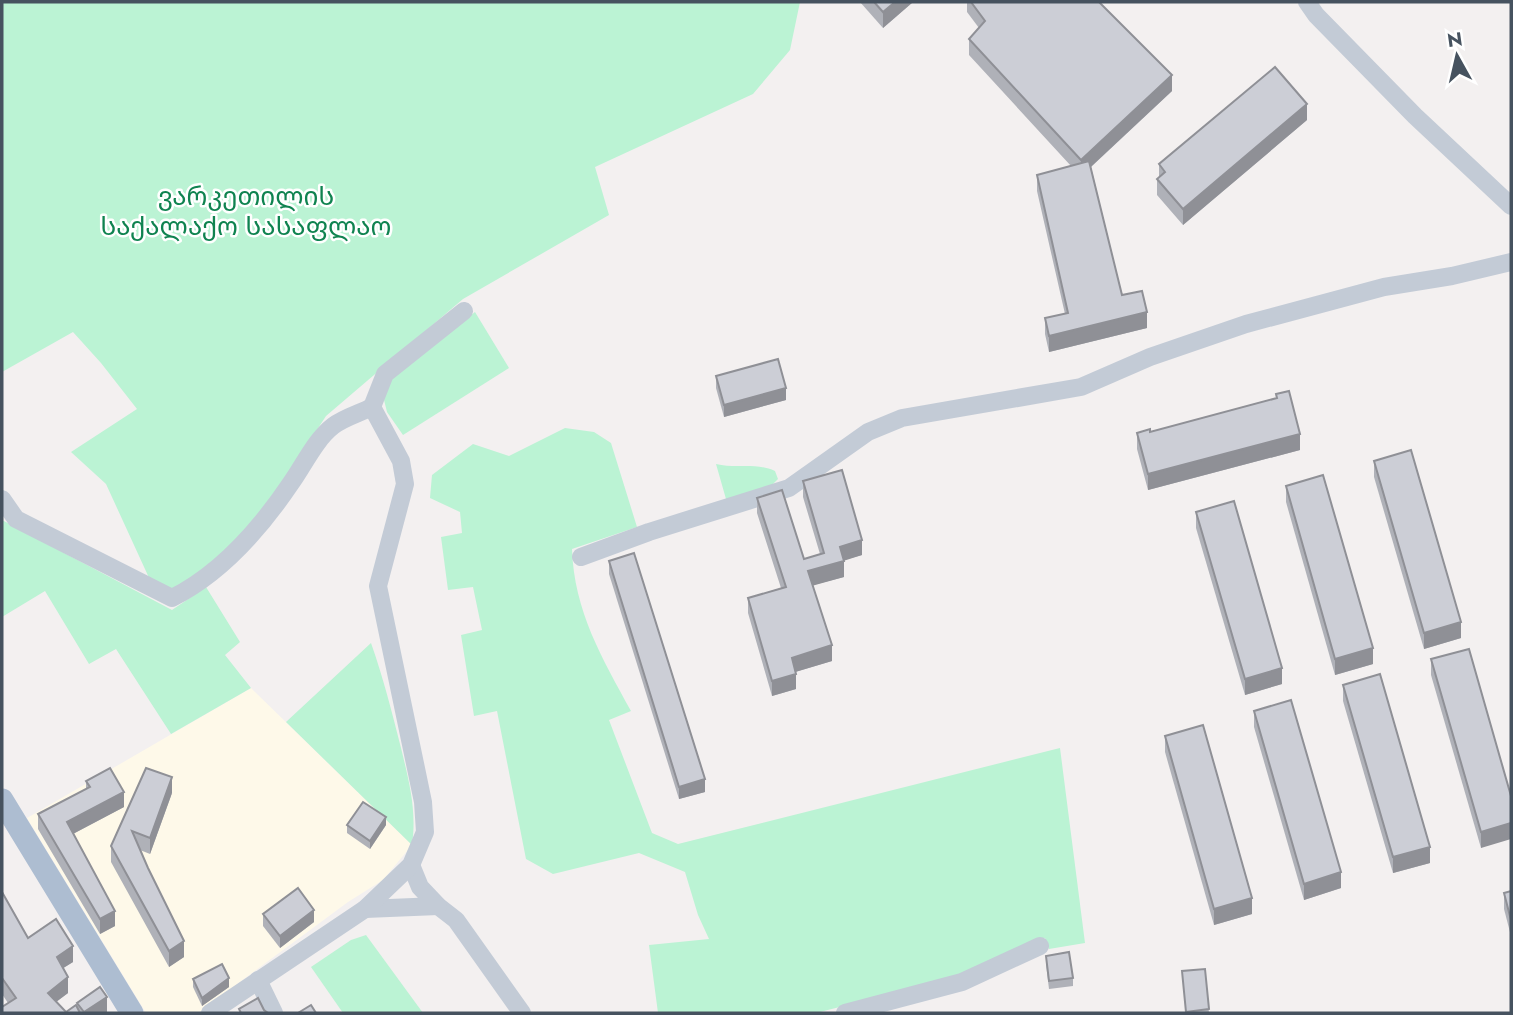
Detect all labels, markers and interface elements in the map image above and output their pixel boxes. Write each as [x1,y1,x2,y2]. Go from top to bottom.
north arrow [1422,21,1492,91]
text: N [1445,25,1464,54]
park label: ვარკეთილის საქალაქო სასაფლაო [101,177,391,245]

